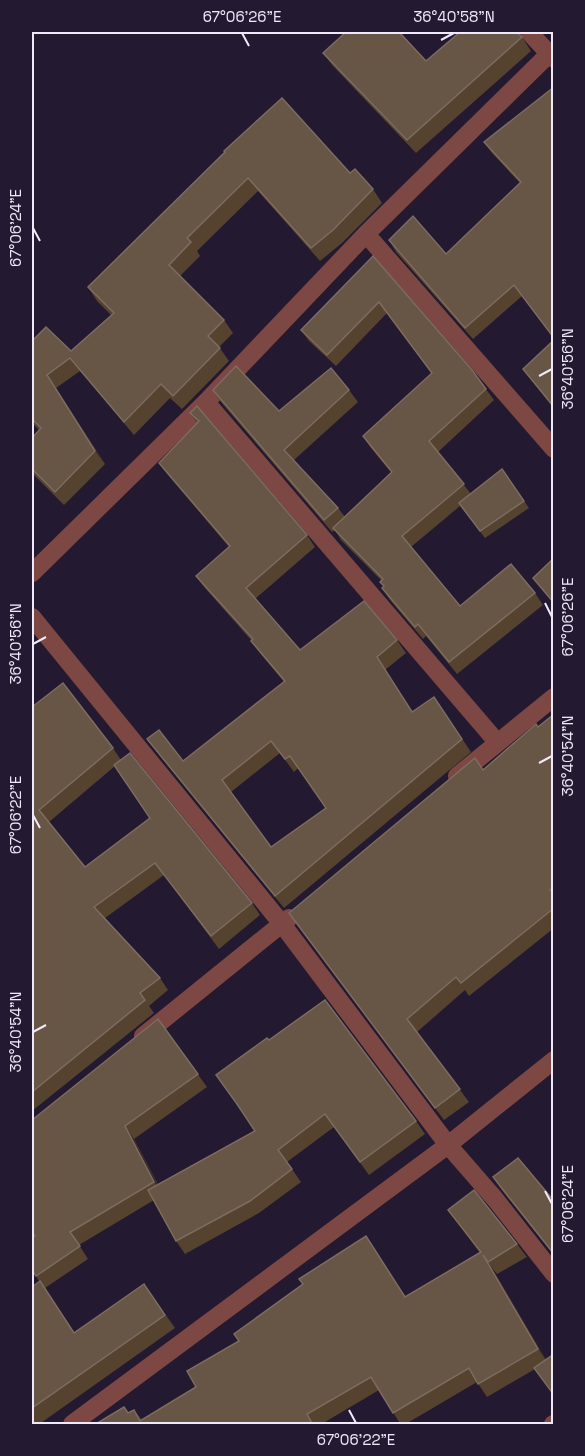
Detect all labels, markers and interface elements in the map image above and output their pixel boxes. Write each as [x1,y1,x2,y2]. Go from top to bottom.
text: 67°06'26"E [203,7,281,26]
text: 36°40'58"N [413,7,495,26]
text: 67°06'24"E [6,189,25,267]
text: 36°40'56"N [558,328,577,410]
text: 67°06'26"E [558,578,577,656]
text: 36°40'56"N [6,603,25,685]
text: 36°40'54"N [558,716,577,796]
text: 67°06'22"E [6,776,25,854]
text: 36°40'54"N [6,992,25,1072]
text: 67°06'24"E [558,1165,577,1243]
text: 67°06'22"E [317,1430,395,1449]

